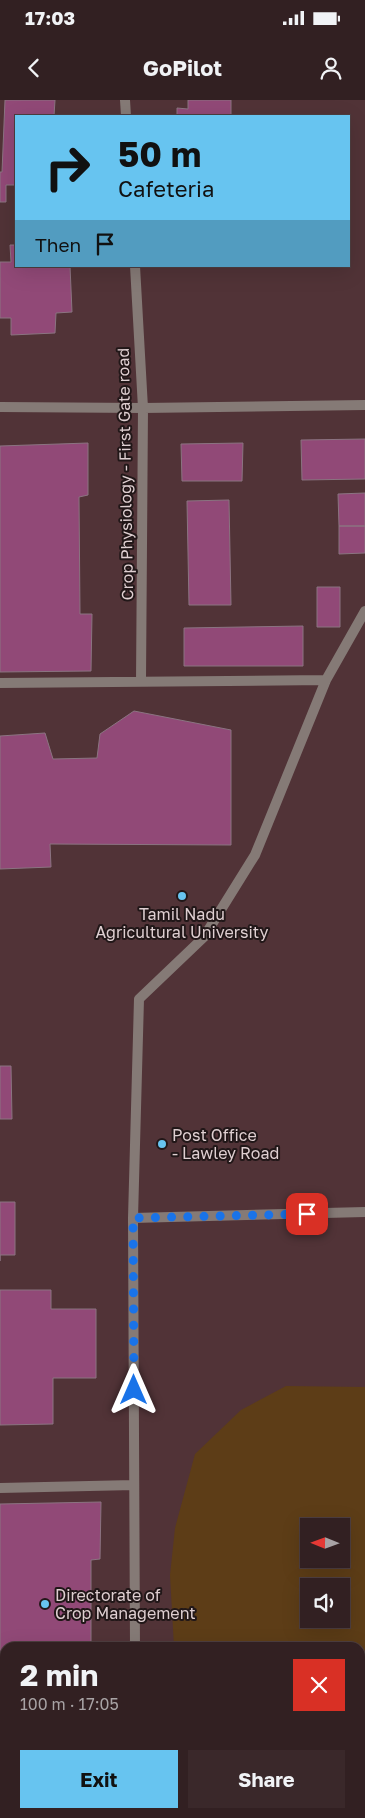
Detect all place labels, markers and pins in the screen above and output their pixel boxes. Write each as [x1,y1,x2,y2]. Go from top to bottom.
marker: Tamil Nadu Agricultural University [176,890,188,902]
place label: Tamil Nadu Agricultural University [96,904,268,942]
place label: Post Office - Lawley Road [172,1125,279,1163]
marker: Post Office - Lawley Road [156,1138,168,1150]
pin [286,1193,328,1235]
place label: Directorate of Crop Management [55,1585,196,1623]
marker: Directorate of Crop Management [39,1598,51,1610]

